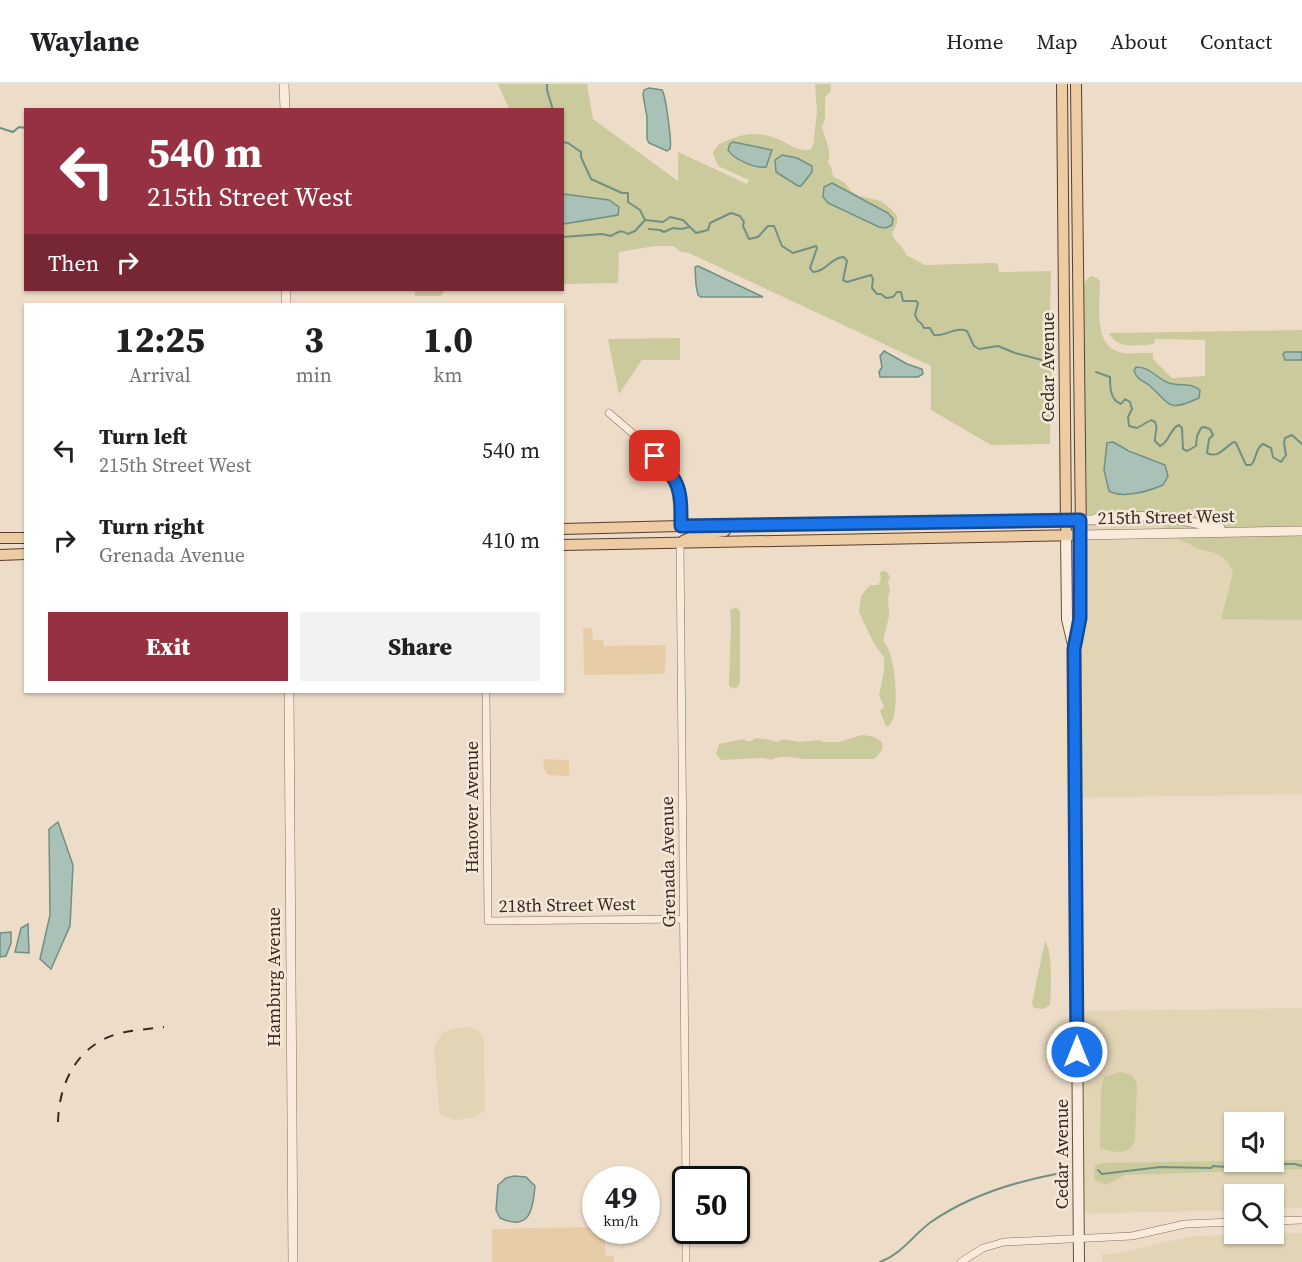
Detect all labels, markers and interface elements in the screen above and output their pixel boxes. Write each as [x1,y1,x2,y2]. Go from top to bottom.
text: Waylane [30,22,139,60]
text: Home [946,27,1004,56]
text: Map [1037,27,1078,56]
text: About [1111,27,1167,56]
text: Contact [1200,27,1272,56]
text: 540 m [147,123,262,181]
icon: left [48,132,126,210]
text: 215th Street West [147,178,352,215]
icon: right [111,246,144,279]
text: Then [48,248,99,278]
street label: Cedar Avenue [1035,312,1060,422]
text: 12:25 [115,315,205,364]
text: 3 [304,315,324,364]
text: 1.0 [423,315,473,364]
text: Arrival [129,361,191,389]
text: min [296,361,332,389]
text: km [433,361,462,389]
text: Turn left [99,421,187,451]
pin [629,430,680,481]
icon: left [48,434,81,467]
text: 540 m [482,435,540,465]
icon: arrive [638,439,671,472]
text: 215th Street West [99,451,251,479]
street label: 215th Street West [1097,503,1235,530]
text: Turn right [99,511,204,541]
icon: right [48,524,81,557]
text: 410 m [482,525,540,555]
text: Grenada Avenue [99,541,245,569]
button: Exit [48,612,288,681]
button: Share [300,612,540,681]
street label: Hanover Avenue [459,741,484,873]
street label: Grenada Avenue [654,796,681,928]
street label: 218th Street West [498,891,636,918]
street label: Hamburg Avenue [261,907,286,1047]
position arrow [1045,1020,1109,1084]
street label: Cedar Avenue [1049,1099,1074,1209]
map controls [1224,1112,1284,1244]
button: sound [1224,1112,1284,1172]
speed limit sign: 50 [672,1166,750,1244]
text: 49 [605,1177,637,1218]
button: search [1224,1184,1284,1244]
text: km/h [603,1210,639,1231]

